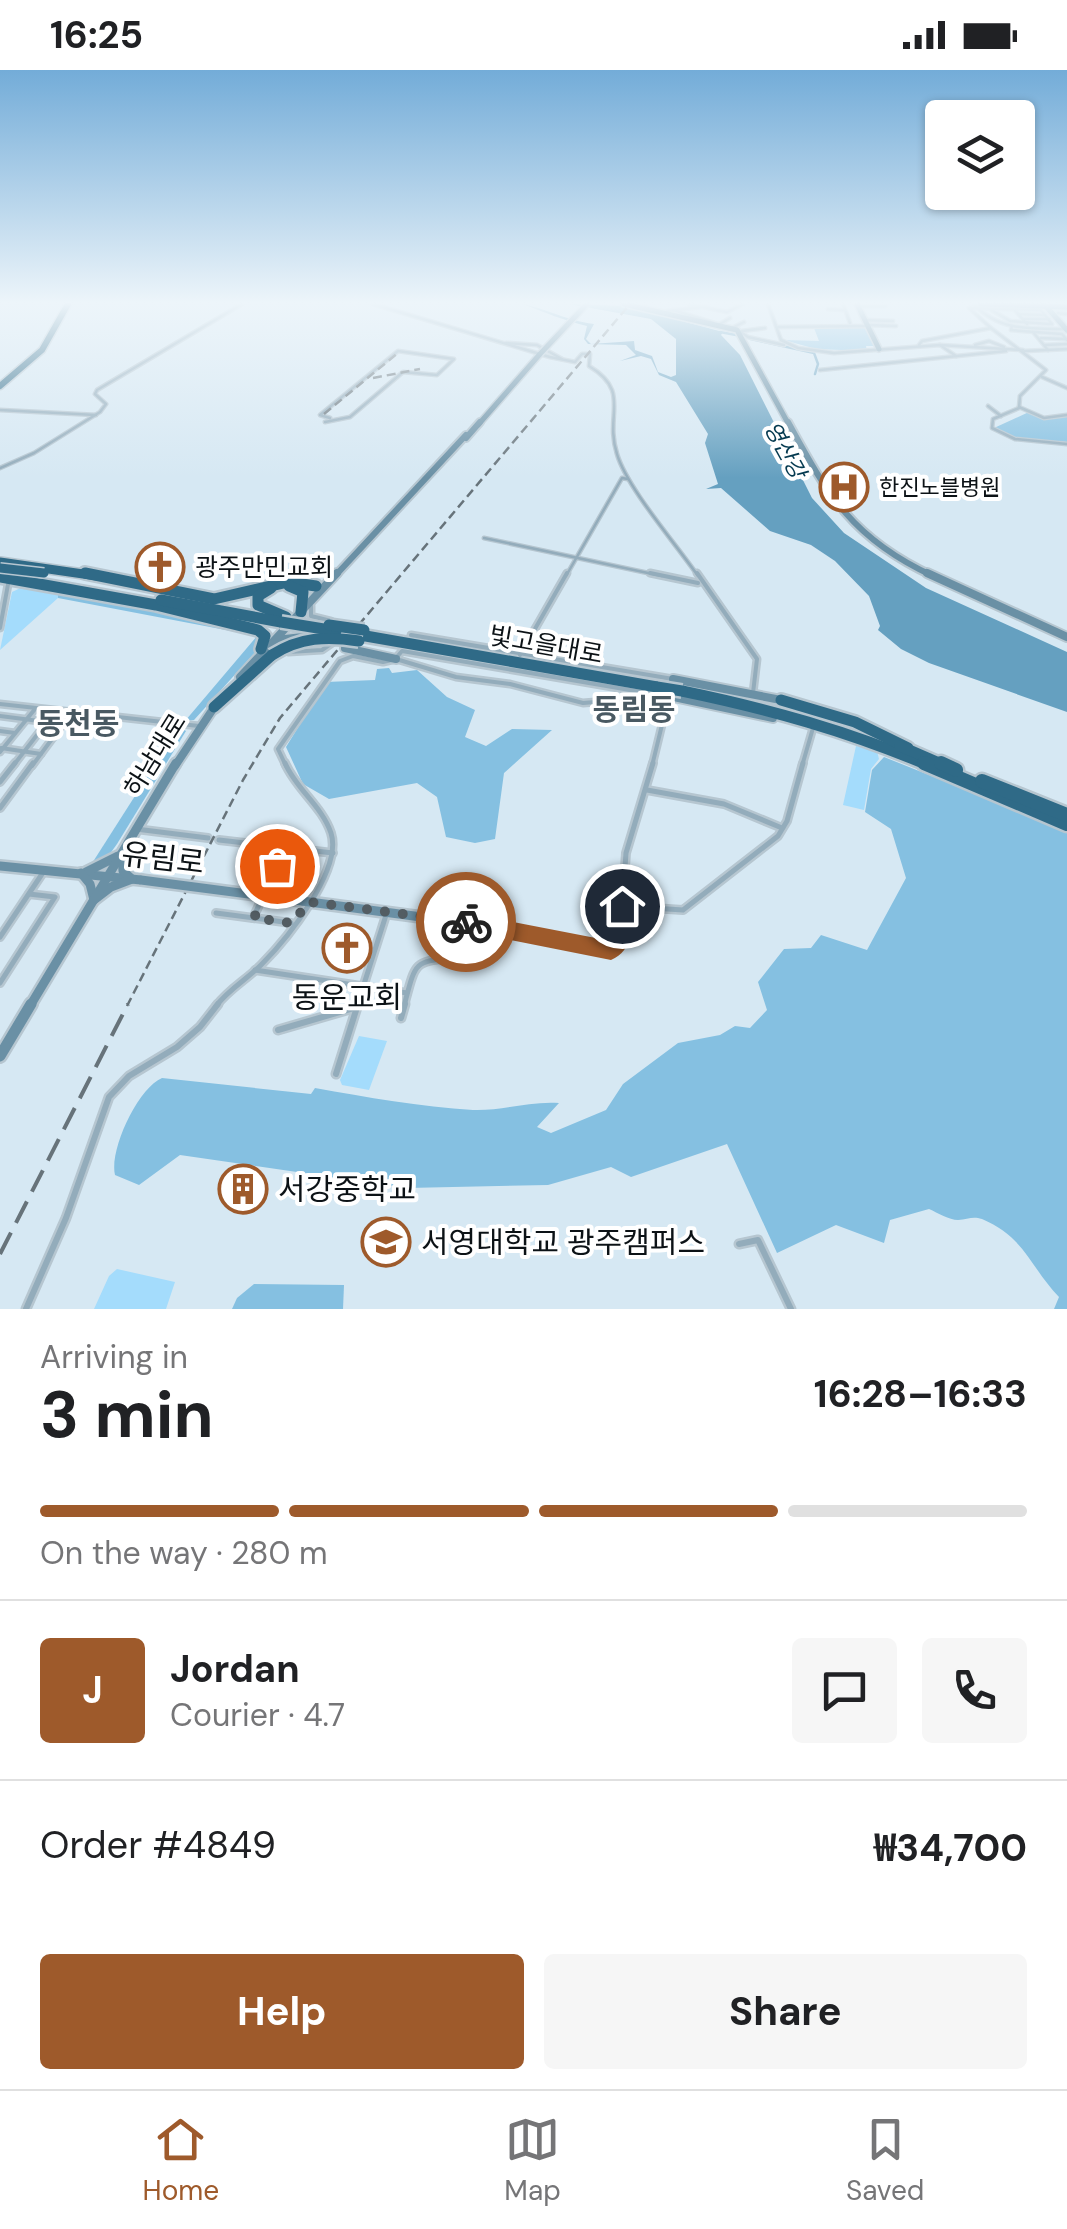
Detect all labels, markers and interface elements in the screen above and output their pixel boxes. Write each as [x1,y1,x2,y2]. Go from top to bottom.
text: 16:25 [50,10,143,60]
map controls [925,100,1035,210]
button: layers [925,100,1035,210]
water label: 영산강 [758,416,814,486]
hospital icon: 한진노블병원 [818,461,870,513]
place label: 한진노블병원 [879,473,1000,502]
church icon: 광주만민교회 [134,541,186,593]
place label: 광주만민교회 [195,551,333,584]
street label: 빛고을대로 [487,619,605,671]
district label: 동림동 [593,690,675,729]
district label: 동천동 [37,704,119,743]
street label: 하남대로 [117,707,193,803]
pin [235,824,320,909]
street label: 유림로 [120,834,206,882]
icon: bag [250,839,305,894]
pin [580,864,665,949]
courier [416,872,516,972]
icon: home [595,879,650,934]
icon: bike [439,895,494,950]
church icon: 동운교회 [321,922,373,974]
place label: 동운교회 [292,978,402,1017]
building icon: 서강중학교 [217,1163,269,1215]
place label: 서강중학교 [278,1170,416,1209]
school or university icon: 서영대학교 광주캠퍼스 [360,1216,412,1268]
place label: 서영대학교 광주캠퍼스 [421,1223,705,1262]
text: Arriving in [40,1336,188,1378]
text: 16:28–16:33 [814,1369,1027,1419]
text: 3 min [40,1373,214,1457]
text: On the way · 280 m [40,1532,327,1574]
button: chat [792,1638,897,1743]
button: phone [922,1638,1027,1743]
text: Jordan [170,1644,300,1694]
text: J [82,1665,103,1715]
text: Courier · 4.7 [170,1694,345,1736]
text: Order #4849 [40,1820,276,1870]
text: ₩34,700 [874,1823,1027,1873]
button: Help [40,1954,524,2069]
button: Share [544,1954,1027,2069]
tab: Home [143,2112,219,2209]
tab: Map [504,2112,561,2209]
tab: Saved [846,2112,924,2209]

